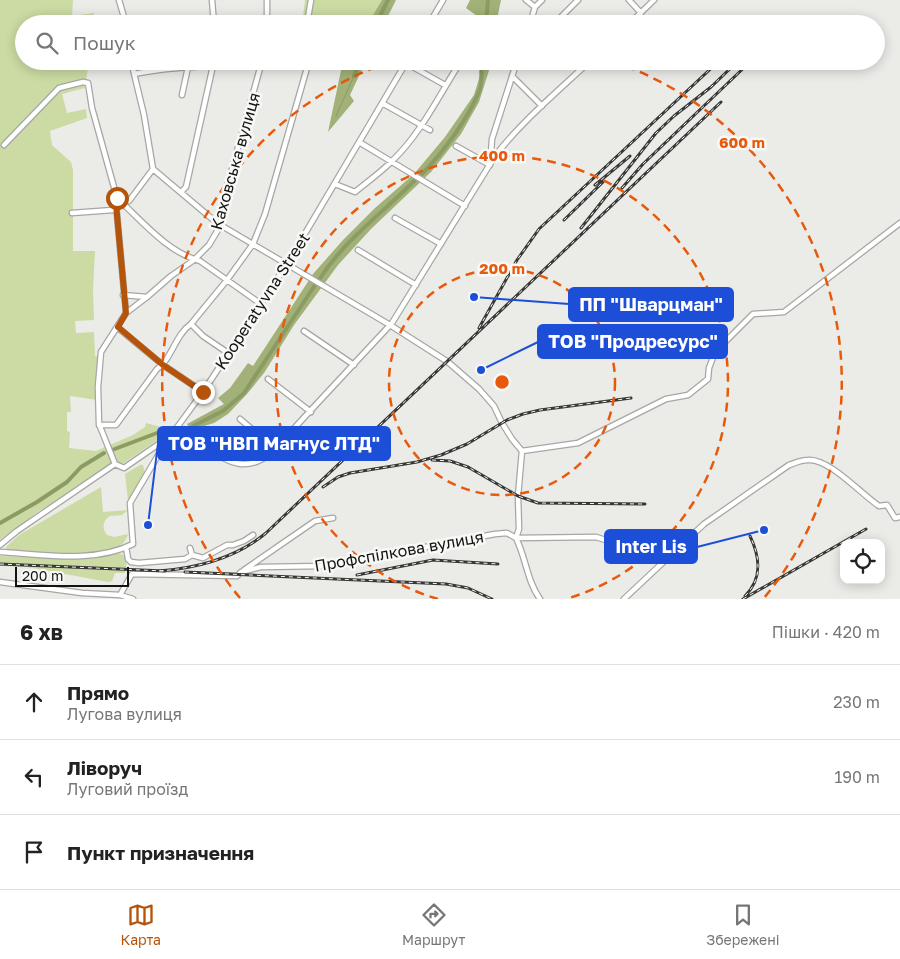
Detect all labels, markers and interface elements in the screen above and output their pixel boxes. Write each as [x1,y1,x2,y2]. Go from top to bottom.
search box [15,15,885,70]
icon: search [33,29,61,57]
text: Пошук [73,31,136,54]
street label: Каховська вулиця [206,90,264,232]
text: 600 m [719,133,765,151]
text: 400 m [479,146,525,164]
route start [106,187,129,210]
street label: Kooperatyvna Street [210,229,314,373]
text: 200 m [479,259,525,277]
callout: ПП "Шварцман" [569,288,733,321]
text: ПП "Шварцман" [579,293,723,315]
callout: ТОВ "Продресурс" [538,325,727,358]
text: ТОВ "Продресурс" [548,330,718,352]
centre of rings [493,373,511,391]
route end [192,381,215,404]
callout: ТОВ "НВП Магнус ЛТД" [158,427,390,460]
text: ТОВ "НВП Магнус ЛТД" [168,432,380,454]
street label: Профспілкова вулиця [313,526,485,576]
callout: Inter Lis [605,530,697,563]
text: Inter Lis [615,535,687,557]
map controls [840,539,885,584]
button: locate [840,539,885,584]
scale bar [15,564,129,587]
text: 200 m [22,567,63,584]
text: 6 хв [20,619,63,645]
text: Пішки · 420 m [772,622,880,642]
text: Прямо [67,681,129,704]
icon: ahead [20,688,48,716]
text: 230 m [833,692,880,712]
text: Лугова вулиця [67,704,182,724]
text: Ліворуч [67,756,142,779]
icon: left [20,763,48,791]
text: 190 m [834,767,880,787]
text: Луговий проїзд [67,779,188,799]
icon: arrive [20,838,48,866]
text: Пункт призначення [67,841,254,864]
tab: Карта [121,901,161,948]
tab: Маршрут [402,901,465,948]
tab: Збережені [706,901,779,948]

